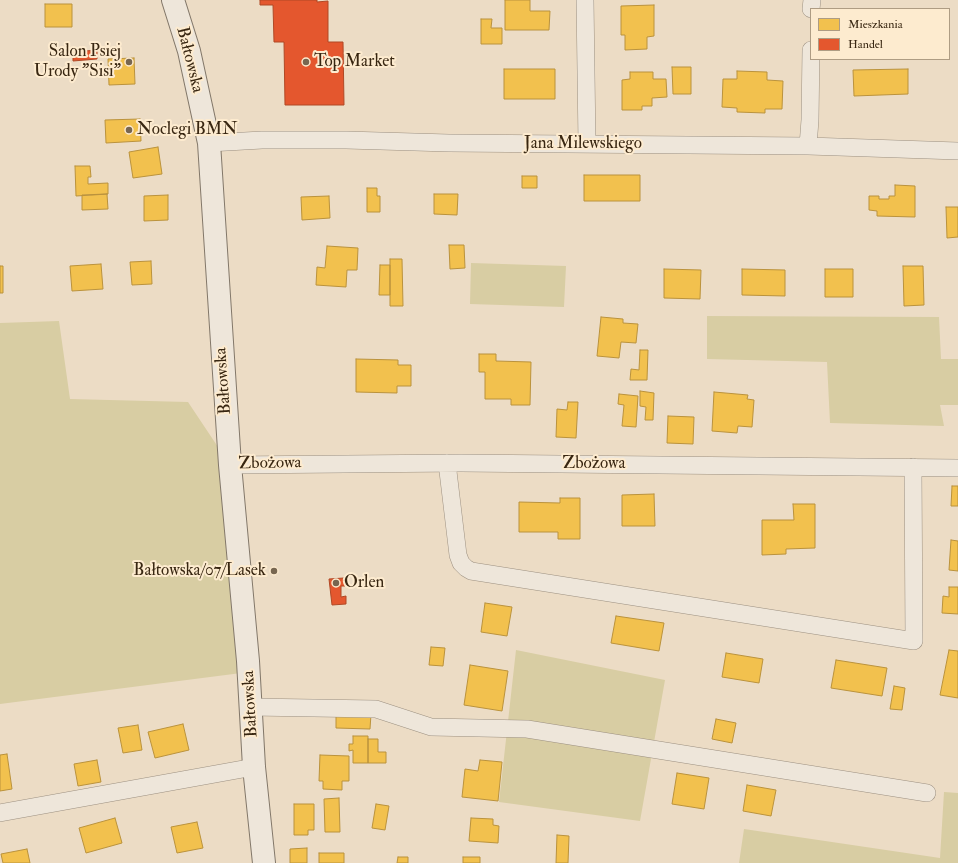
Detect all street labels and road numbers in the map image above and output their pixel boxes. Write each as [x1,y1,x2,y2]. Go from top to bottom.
street label: Bałtowska [171,25,207,95]
street label: Jana Milewskiego [524,134,642,154]
street label: Bałtowska [211,347,237,415]
street label: Zbożowa [238,453,302,475]
street label: Zbożowa [562,454,626,474]
street label: Bałtowska [239,670,263,738]

